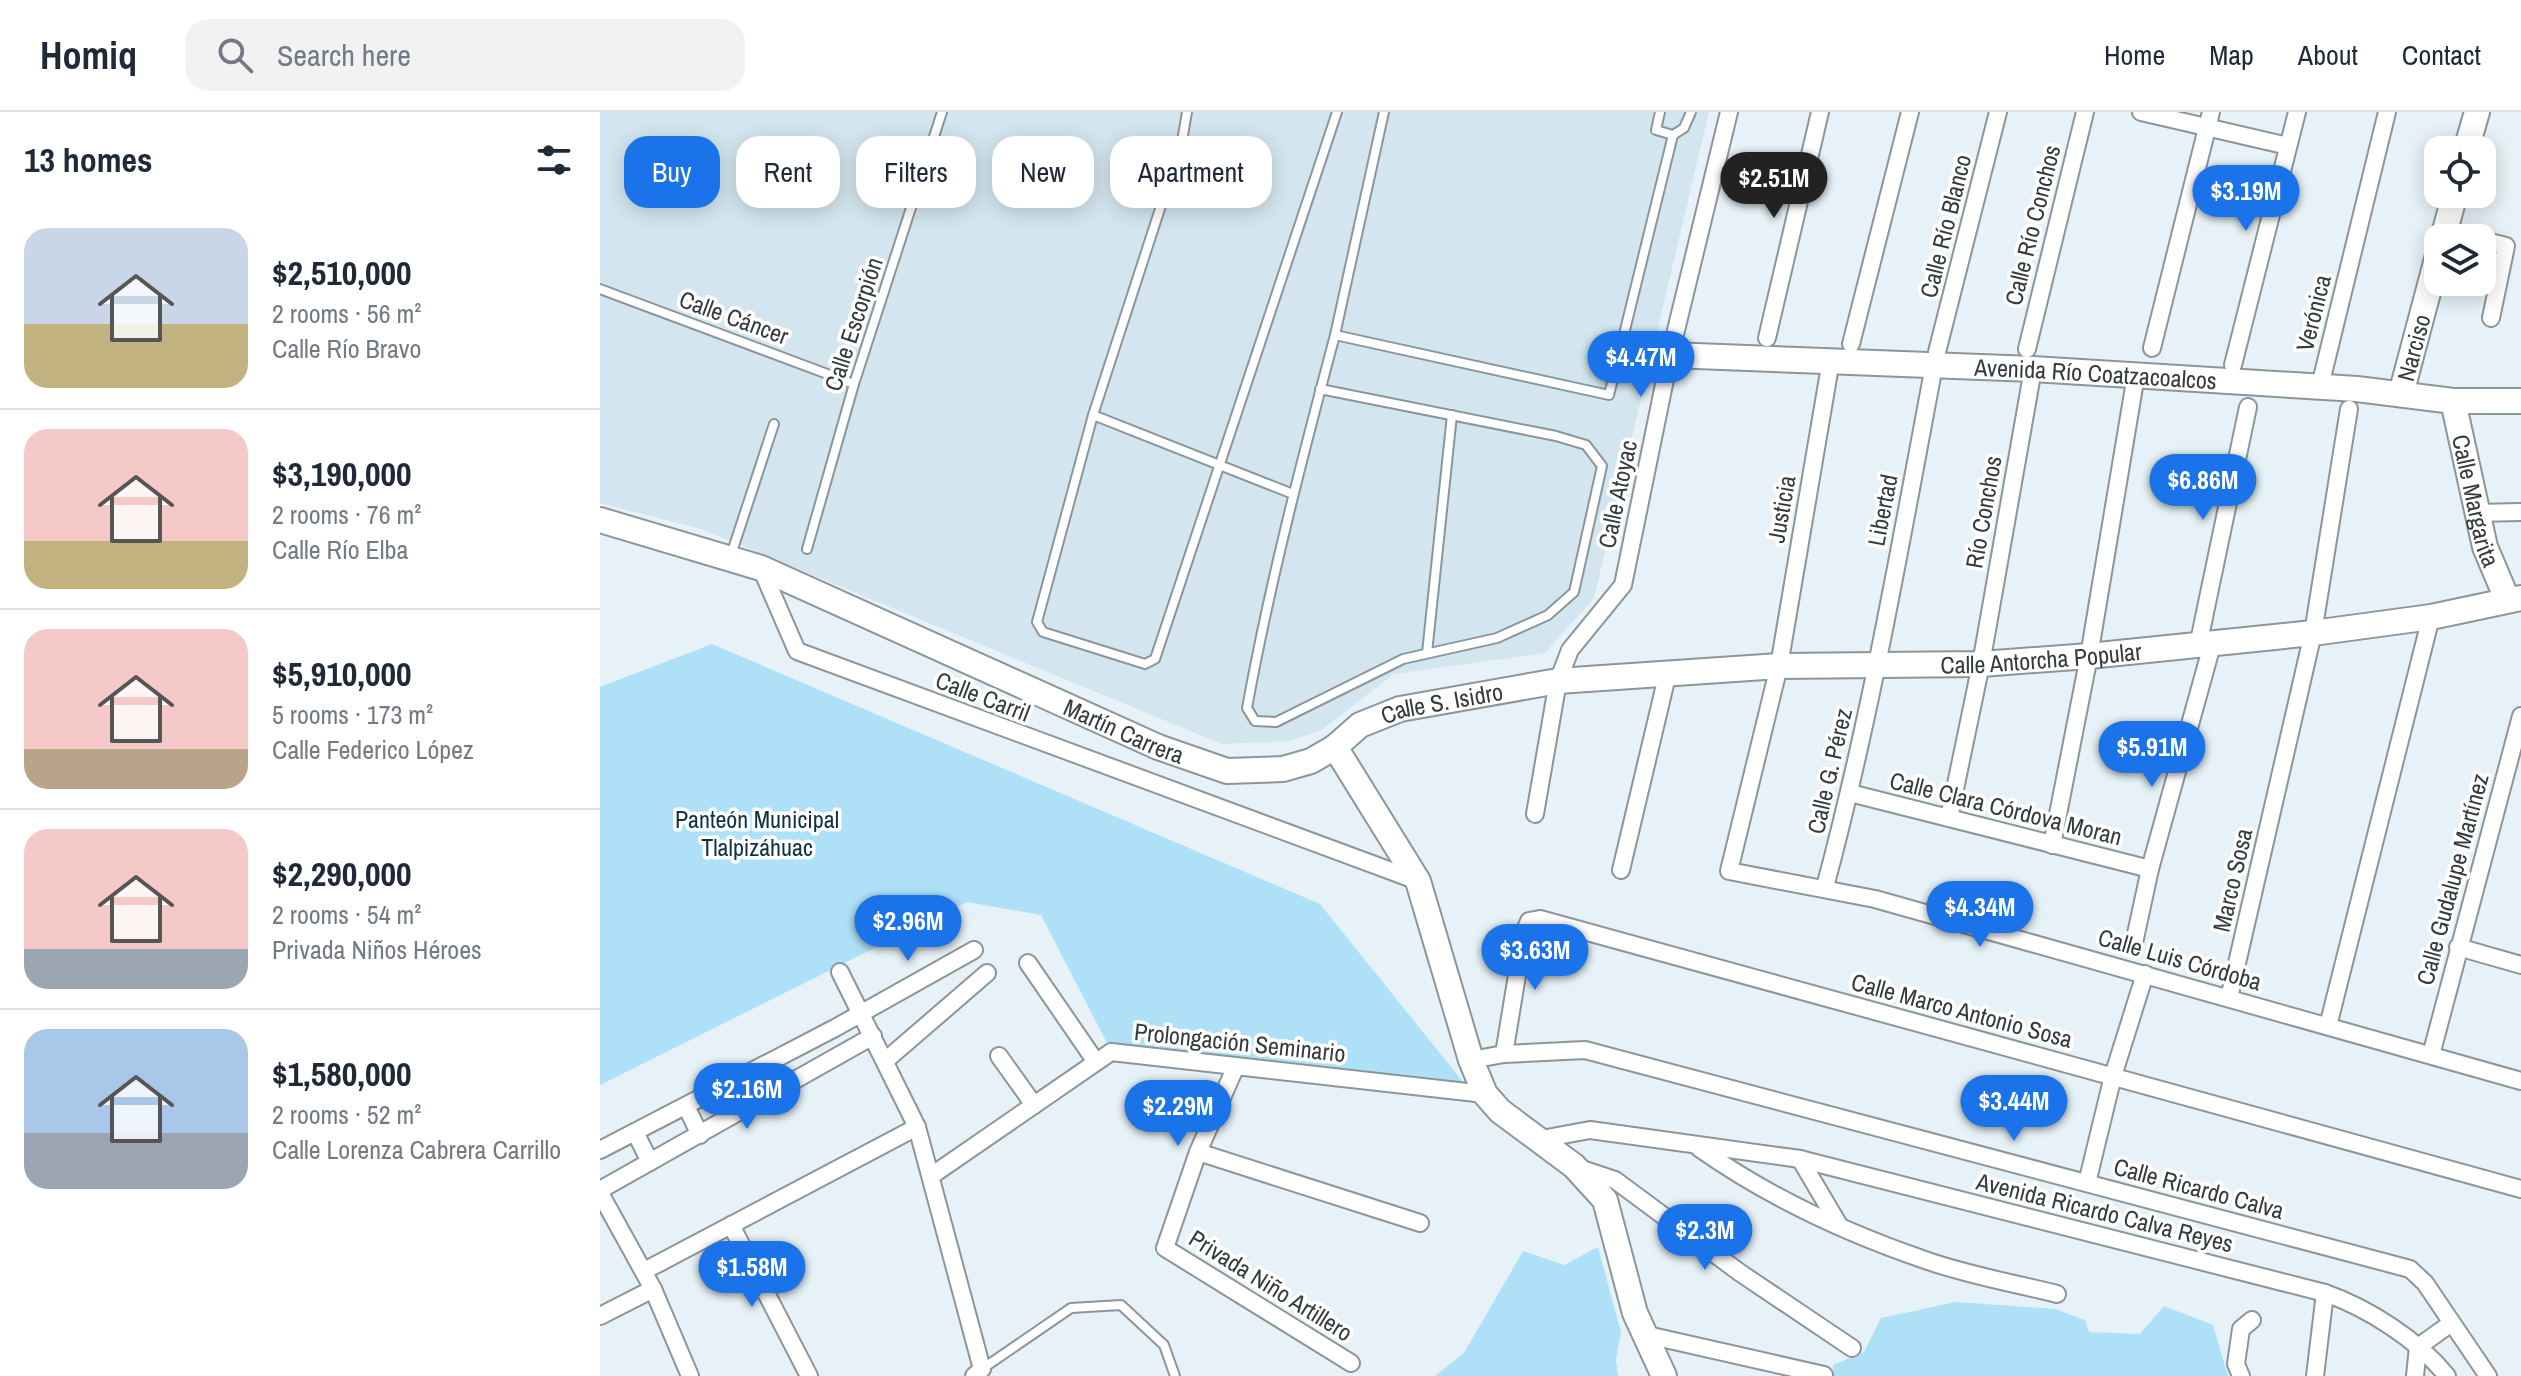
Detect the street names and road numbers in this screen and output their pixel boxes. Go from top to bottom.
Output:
street label: Calle Río Conchos [1997,142,2067,308]
street label: Calle Río Blanco [1912,151,1978,301]
street label: Calle Escorpión [816,253,890,395]
street label: Verónica [2288,271,2338,355]
street label: Calle Cáncer [675,283,793,352]
street label: Narciso [2389,311,2438,385]
street label: Avenida Río Coatzacoalcos [1973,351,2218,396]
street label: Calle Margarita [2445,431,2507,572]
street label: Calle Atoyac [1590,437,1644,551]
street label: Río Conchos [1957,453,2009,571]
street label: Libertad [1859,472,1905,548]
street label: Justicia [1759,473,1803,545]
street label: Calle Antorcha Popular [1940,635,2143,680]
street label: Calle Carril [931,663,1035,729]
street label: Calle S. Isidro [1376,675,1505,731]
street label: Martín Carrera [1059,691,1188,771]
street label: Calle G. Pérez [1799,705,1859,837]
street label: Calle Clara Córdova Moran [1886,764,2126,852]
street label: Calle Gudalupe Martínez [2408,770,2496,988]
street label: Marco Sosa [2205,825,2259,935]
street label: Calle Luis Córdoba [2095,920,2265,998]
street label: Calle Marco Antonio Sosa [1848,965,2076,1055]
street label: Prolongación Seminario [1133,1015,1347,1069]
street label: Calle Ricardo Calva [2110,1150,2288,1226]
street label: Avenida Ricardo Calva Reyes [1972,1164,2237,1259]
street label: Privada Niño Artillero [1183,1222,1359,1348]

